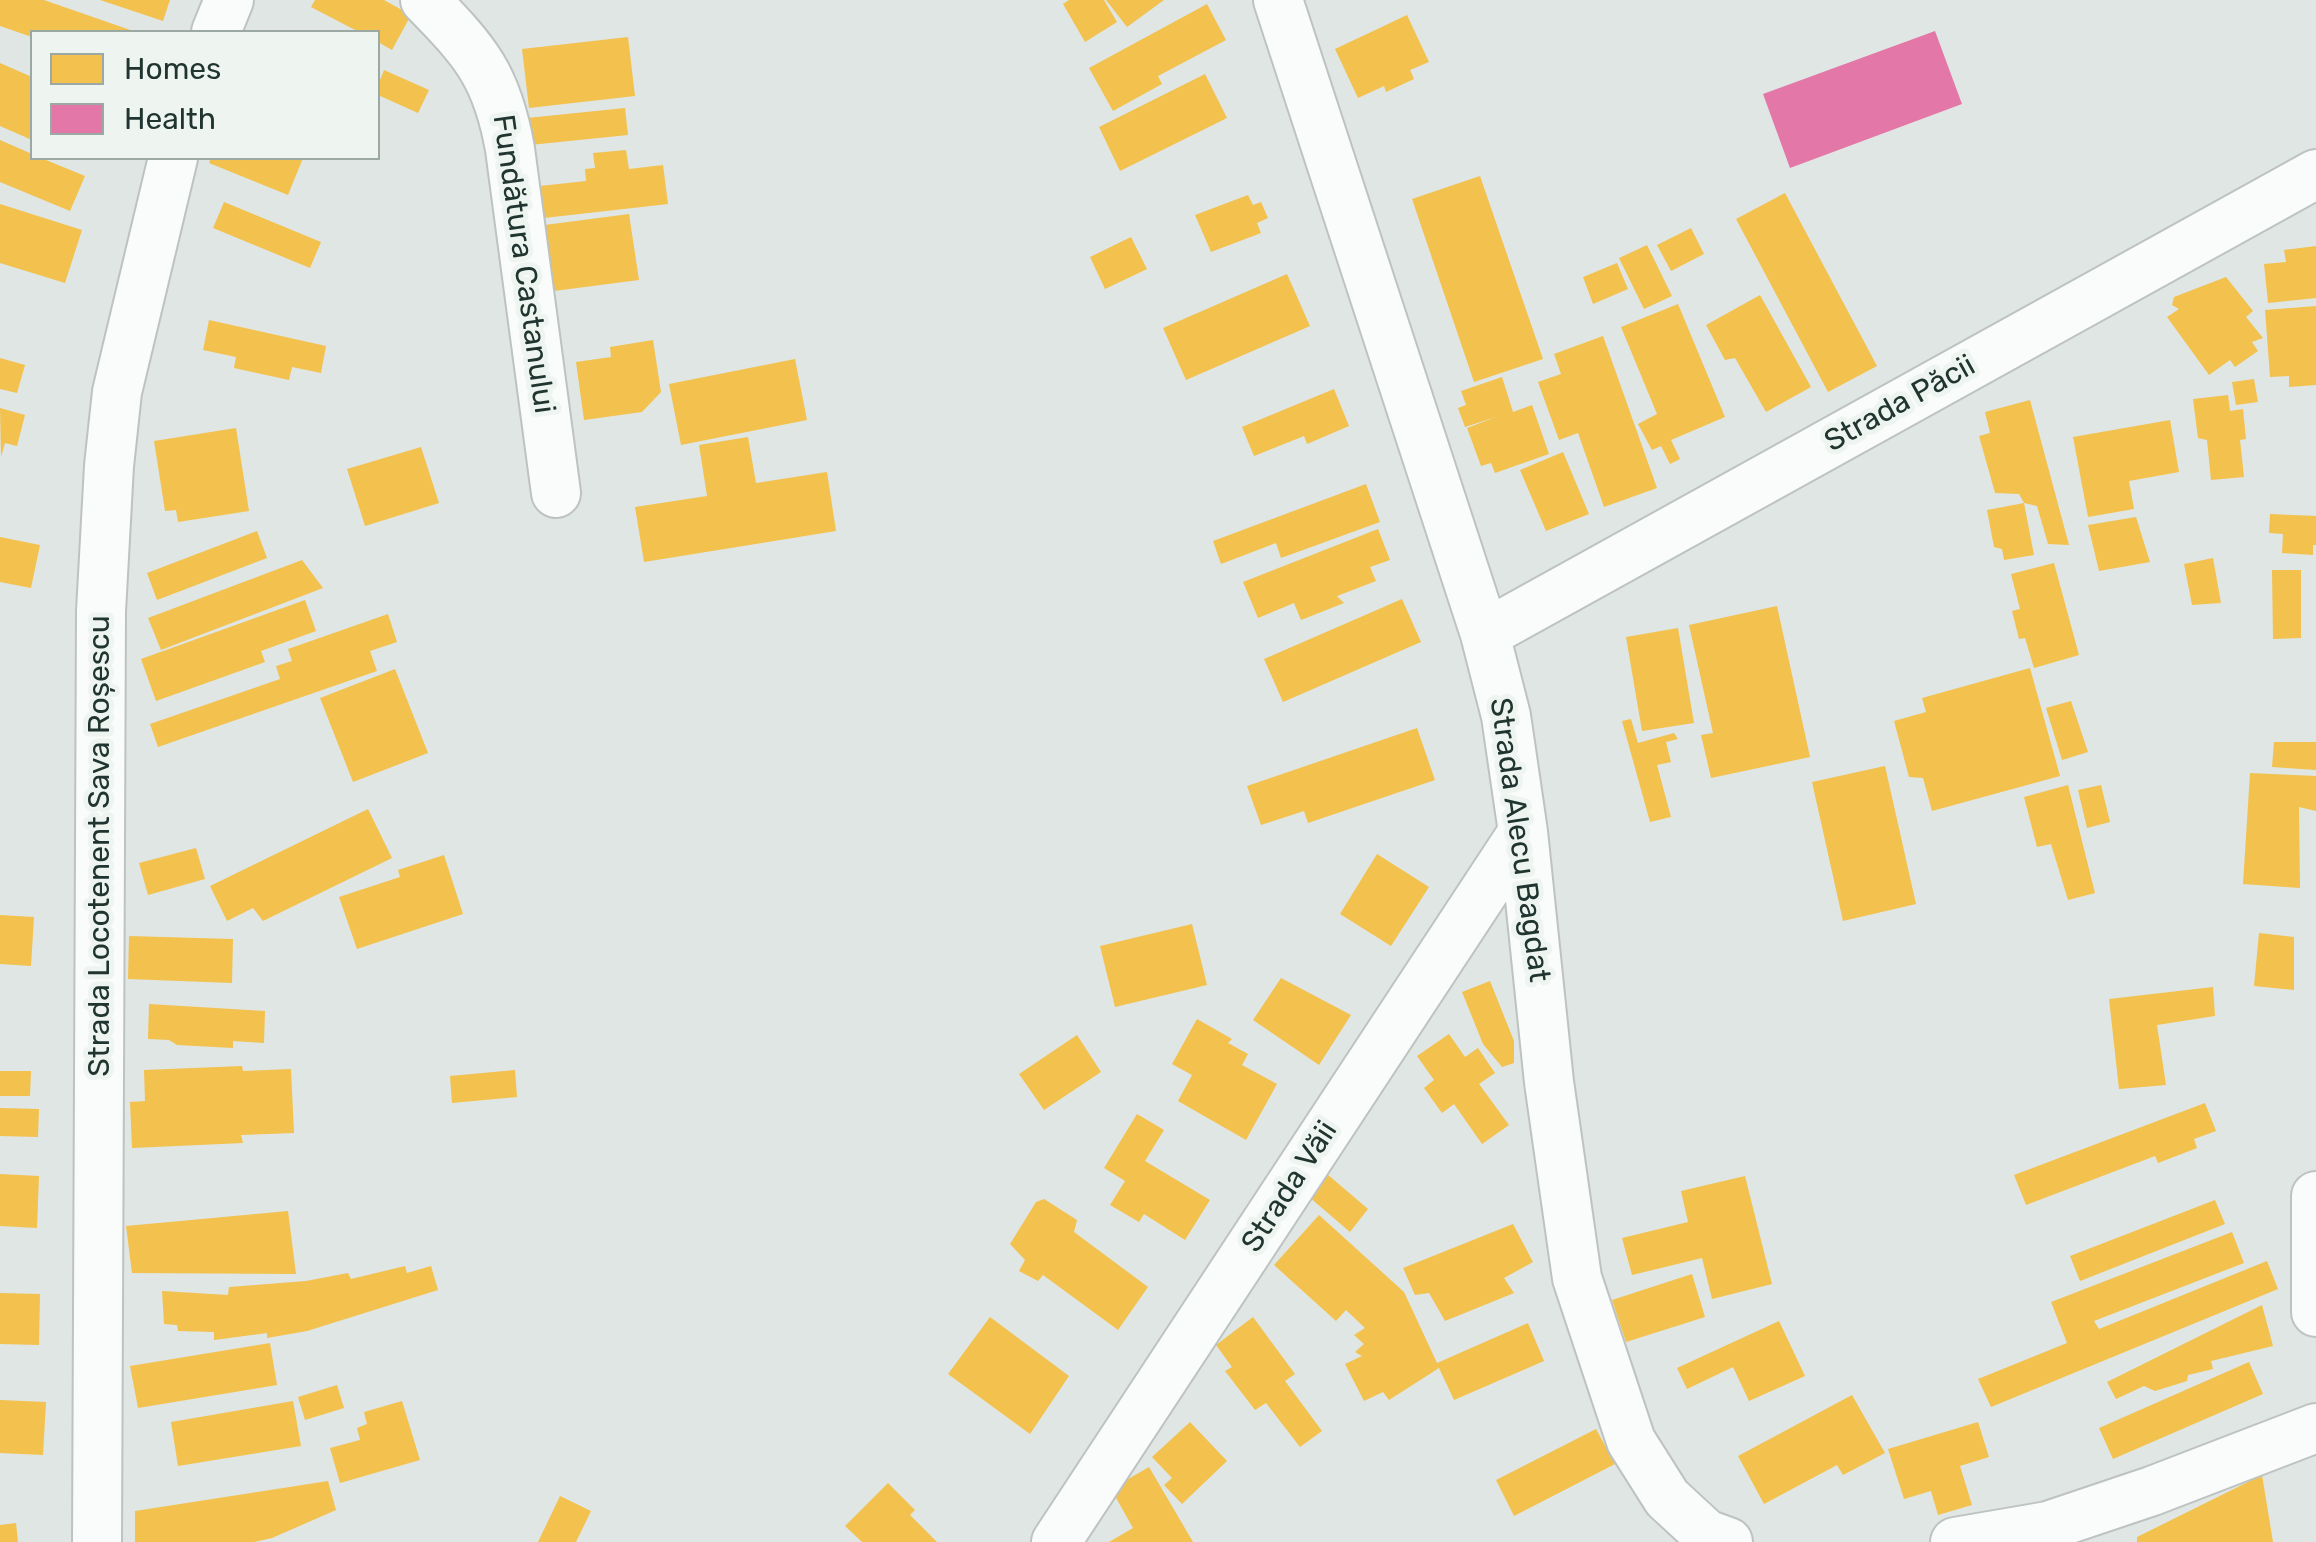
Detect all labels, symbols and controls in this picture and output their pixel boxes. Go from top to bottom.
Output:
legend [30,30,380,160]
text: Homes [124,51,221,87]
text: Health [124,101,216,137]
street label: Fundătura Castanului [484,112,562,416]
street label: Strada Păcii [1818,348,1982,460]
street label: Strada Locotenent Sava Roșescu [82,615,118,1077]
street label: Strada Alecu Bagdat [1481,696,1557,984]
street label: Strada Văii [1234,1115,1346,1259]

